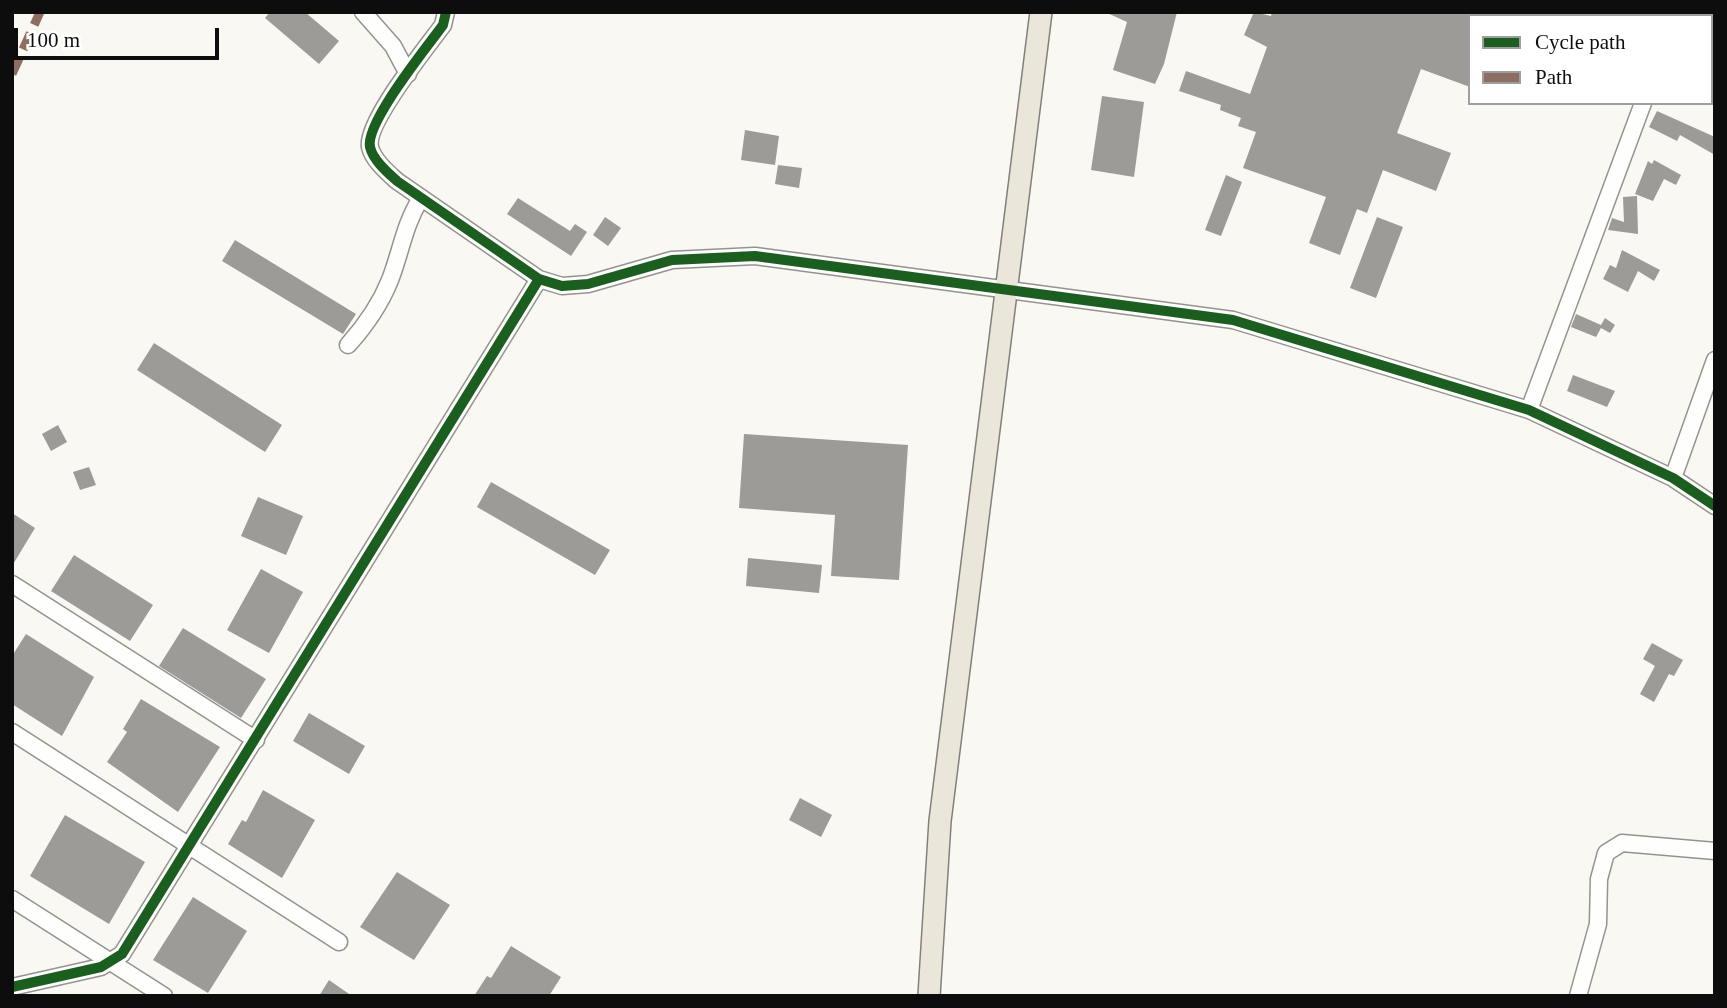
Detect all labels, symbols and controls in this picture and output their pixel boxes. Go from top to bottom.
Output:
scale bar [18,14,222,58]
legend [1468,14,1713,105]
text: 100 m [27,28,80,52]
text: Cycle path [1535,30,1625,54]
text: Path [1535,65,1572,89]

